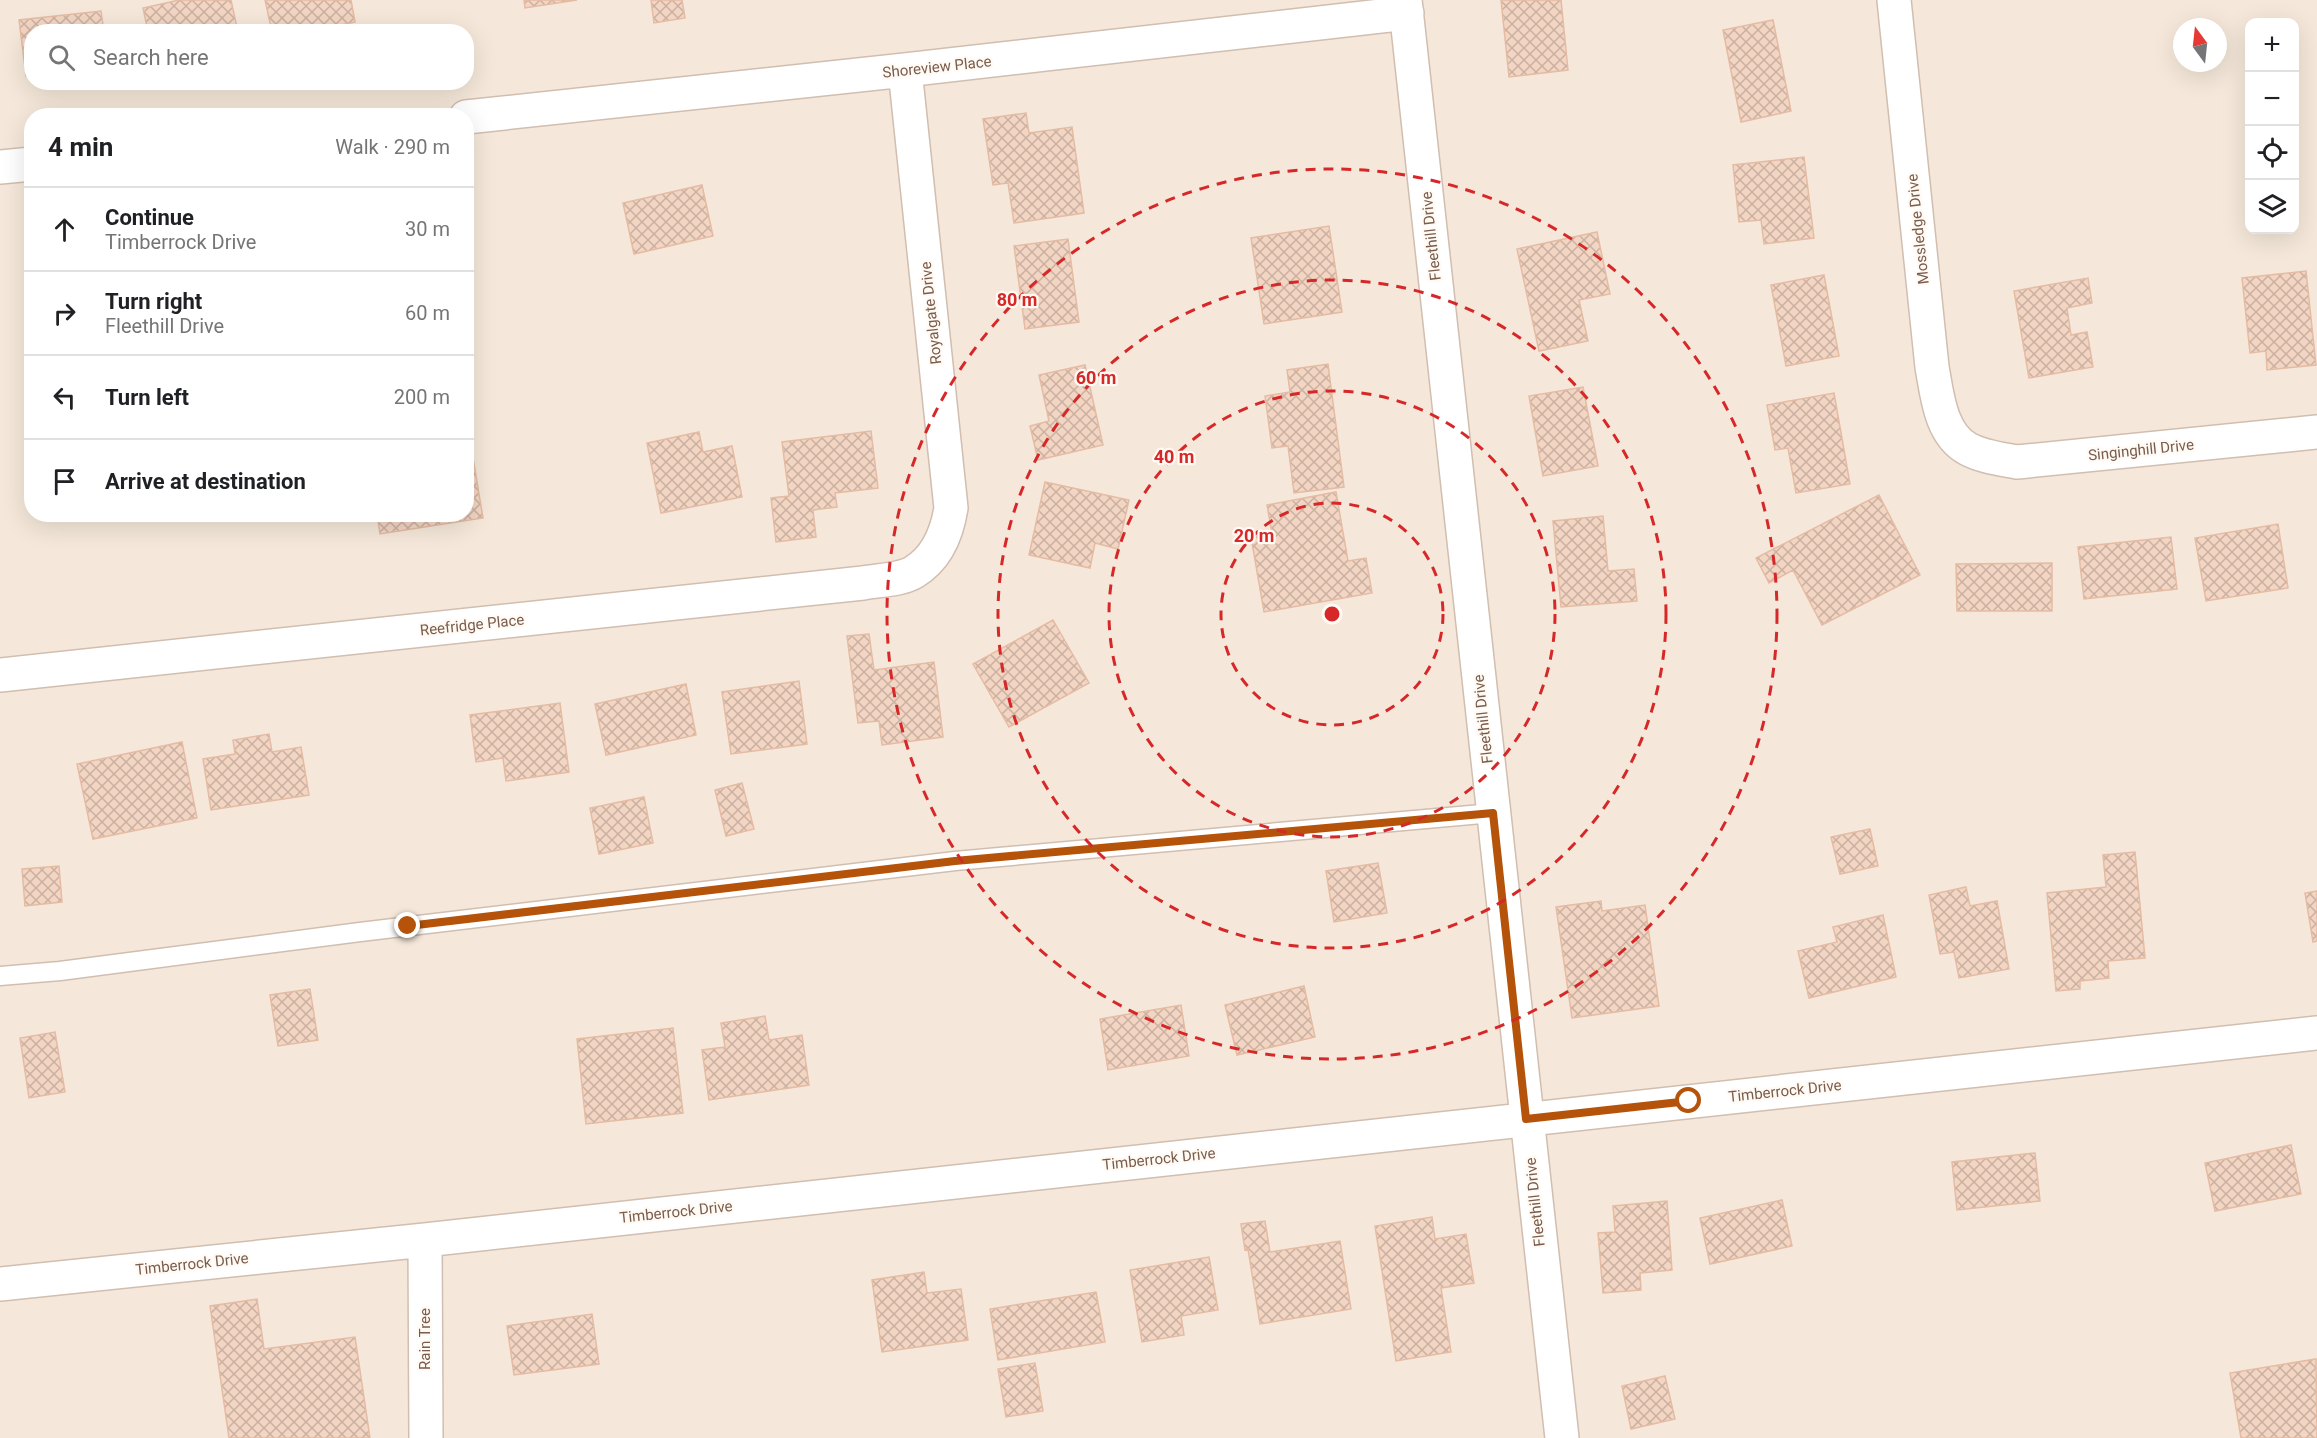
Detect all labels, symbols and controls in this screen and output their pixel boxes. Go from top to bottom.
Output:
north arrow [2173,18,2227,72]
map controls [2245,18,2299,234]
button: + [2245,18,2299,72]
search box [24,24,474,90]
icon: search [45,41,78,74]
text: Search here [93,45,209,70]
street label: Shoreview Place [882,52,992,82]
button: − [2245,72,2299,126]
button: locate [2245,126,2299,180]
text: 4 min [48,132,113,162]
text: Walk · 290 m [335,135,450,159]
street label: Mossledge Drive [1903,173,1933,285]
button: layers [2245,180,2299,234]
street label: Fleethill Drive [1417,191,1445,281]
text: Continue [105,205,194,230]
icon: ahead [48,213,81,246]
text: 30 m [405,217,450,241]
text: Timberrock Drive [105,230,256,254]
street label: Royalgate Drive [917,261,945,365]
text: Turn right [105,289,202,314]
text: 80 m [997,289,1037,310]
icon: right [48,297,81,330]
text: 60 m [405,301,450,325]
text: Fleethill Drive [105,314,224,338]
text: 60 m [1076,367,1116,388]
icon: left [48,381,81,414]
text: Turn left [105,385,189,410]
text: 200 m [394,385,450,409]
street label: Singinghill Drive [2087,435,2195,465]
text: 40 m [1154,446,1194,467]
icon: arrive [48,465,81,498]
text: Arrive at destination [105,469,306,494]
text: 20 m [1234,525,1274,546]
centre of rings [1322,604,1342,624]
street label: Reefridge Place [419,611,525,639]
street label: Fleethill Drive [1469,674,1497,764]
route end [394,912,420,938]
street label: Timberrock Drive [1728,1076,1842,1106]
route start [1675,1087,1701,1113]
street label: Timberrock Drive [1102,1144,1216,1174]
street label: Fleethill Drive [1521,1157,1549,1247]
street label: Timberrock Drive [619,1197,733,1227]
street label: Timberrock Drive [135,1249,249,1279]
street label: Rain Tree [416,1308,434,1370]

